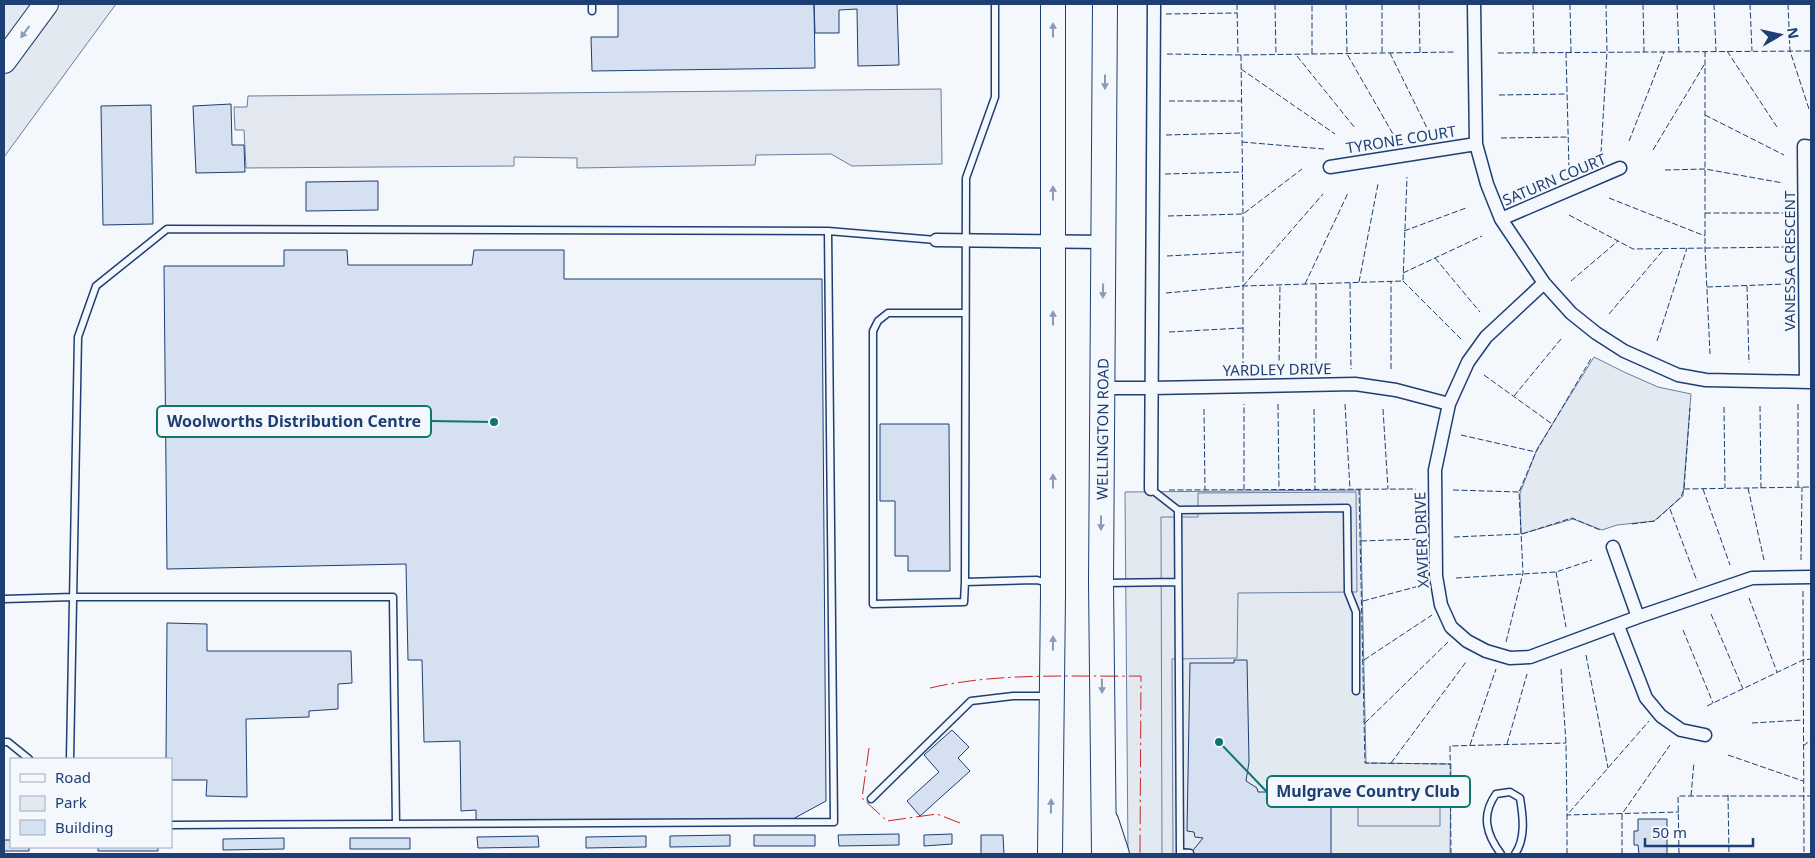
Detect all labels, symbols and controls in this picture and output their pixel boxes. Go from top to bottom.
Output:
north arrow [1755,10,1805,60]
one-way arrow [1049,22,1057,38]
one-way arrow [20,25,30,39]
text: N [1783,26,1804,40]
one-way arrow [1101,74,1109,90]
street label: TYRONE COURT [1345,120,1458,158]
street label: SATURN COURT [1499,148,1609,210]
one-way arrow [1049,184,1057,200]
street label: VANESSA CRESCENT [1779,190,1799,331]
one-way arrow [1099,283,1107,299]
one-way arrow [1049,310,1057,326]
street label: WELLINGTON ROAD [1092,358,1113,500]
street label: YARDLEY DRIVE [1222,358,1332,380]
callout: Woolworths Distribution Centre [157,406,431,437]
text: Woolworths Distribution Centre [167,410,421,432]
one-way arrow [1049,472,1057,488]
street label: XAVIER DRIVE [1409,492,1433,588]
one-way arrow [1097,515,1105,531]
one-way arrow [1049,635,1057,651]
one-way arrow [1098,678,1106,694]
legend [10,758,172,848]
text: Road [55,767,91,787]
callout: Mulgrave Country Club [1267,776,1470,807]
text: Mulgrave Country Club [1276,780,1460,802]
text: Park [55,792,87,812]
one-way arrow [1047,797,1055,813]
scale bar [1645,816,1752,848]
text: Building [55,817,113,837]
text: 50 m [1652,822,1687,842]

